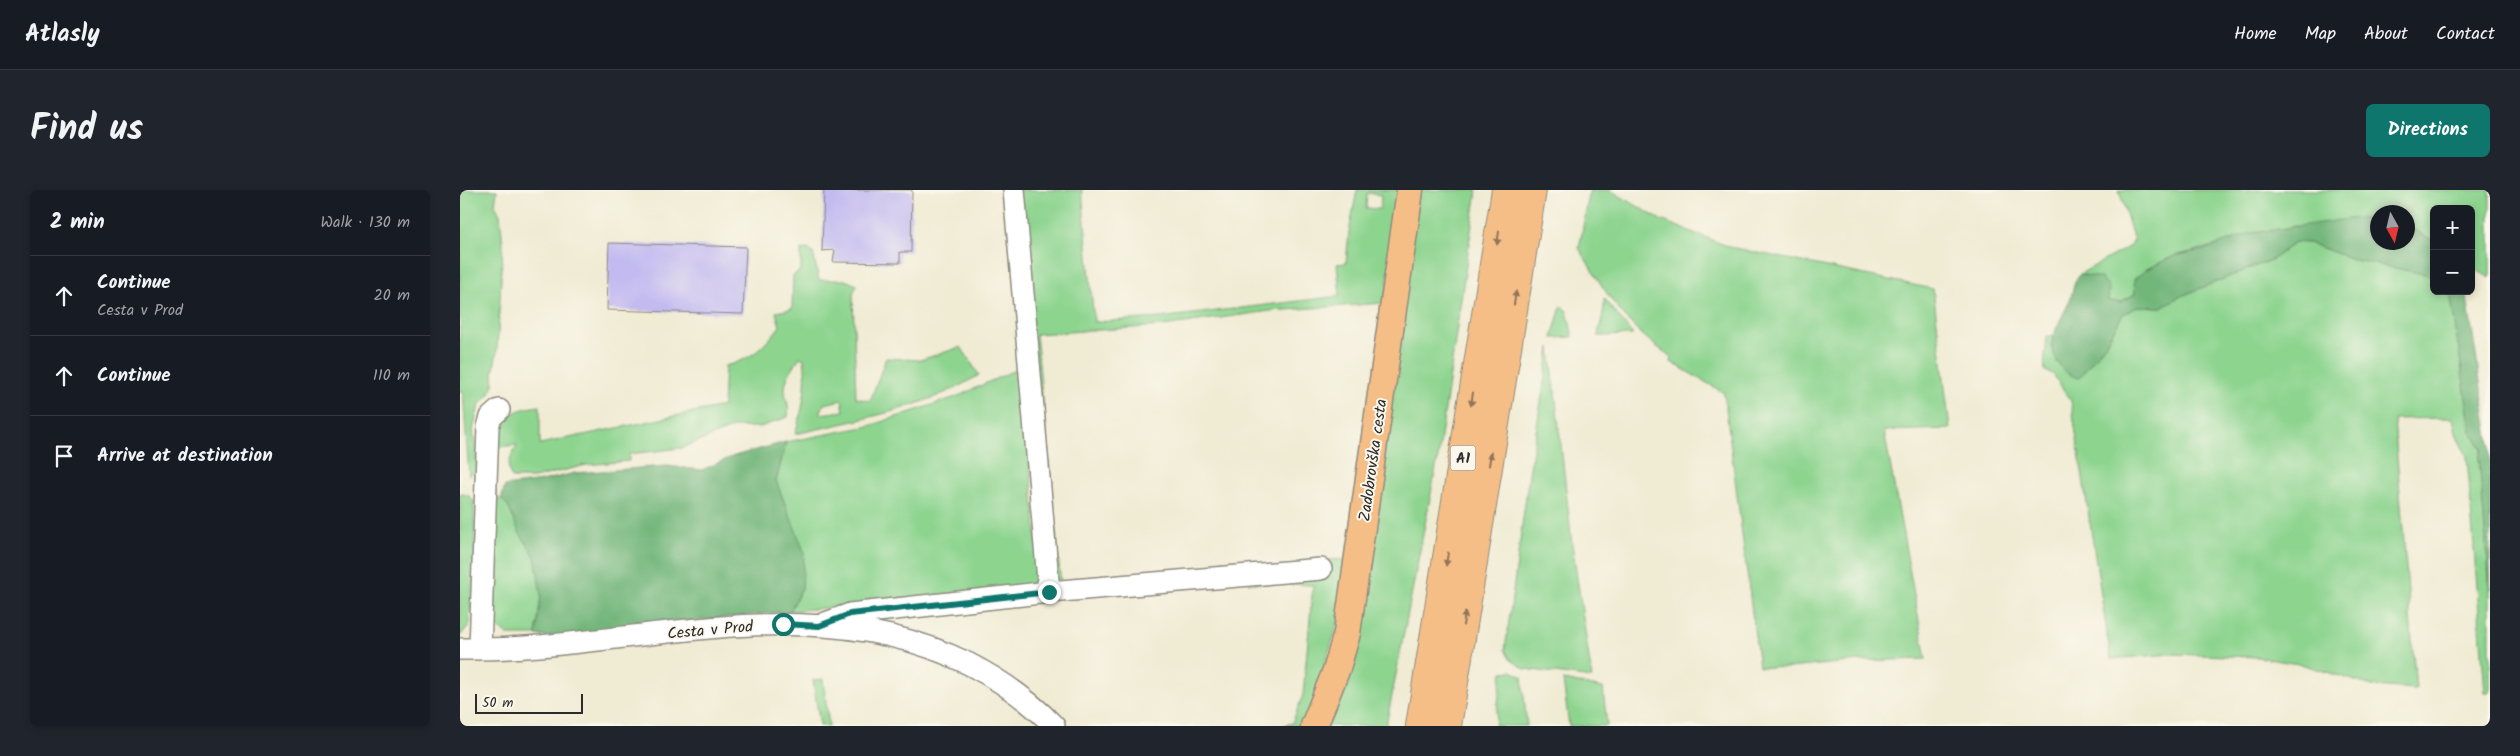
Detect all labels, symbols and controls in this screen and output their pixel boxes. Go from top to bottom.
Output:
text: Atlasly [25,15,100,54]
text: Home [2234,20,2277,49]
text: Map [2305,20,2336,49]
text: About [2364,20,2408,49]
text: Contact [2436,20,2495,49]
text: Find us [30,102,143,158]
button: Directions [2366,104,2490,157]
north arrow [2370,205,2415,250]
map controls [2430,205,2475,295]
button: + [2430,205,2475,250]
text: 2 min [50,206,105,239]
text: Walk · 130 m [321,210,410,235]
one-way arrow [1494,230,1502,246]
button: − [2430,250,2475,295]
text: Continue [97,268,170,298]
icon: ahead [50,282,78,310]
text: 20 m [374,283,410,308]
one-way arrow [1512,290,1520,306]
text: Cesta v Prod [97,298,183,323]
text: Continue [97,361,170,391]
icon: ahead [50,362,78,390]
text: 110 m [373,363,410,388]
one-way arrow [1468,391,1476,407]
street label: Zadobrovška cesta [1353,397,1394,523]
text: Arrive at destination [97,441,273,471]
icon: arrive [50,442,78,470]
road number: A1 [1450,446,1476,470]
one-way arrow [1486,450,1494,466]
one-way arrow [1442,551,1450,567]
route end [1038,581,1061,604]
one-way arrow [1461,611,1469,627]
route start [772,613,795,636]
street label: Cesta v Prod [666,614,755,647]
scale bar [475,691,582,714]
text: 50 m [482,692,513,714]

